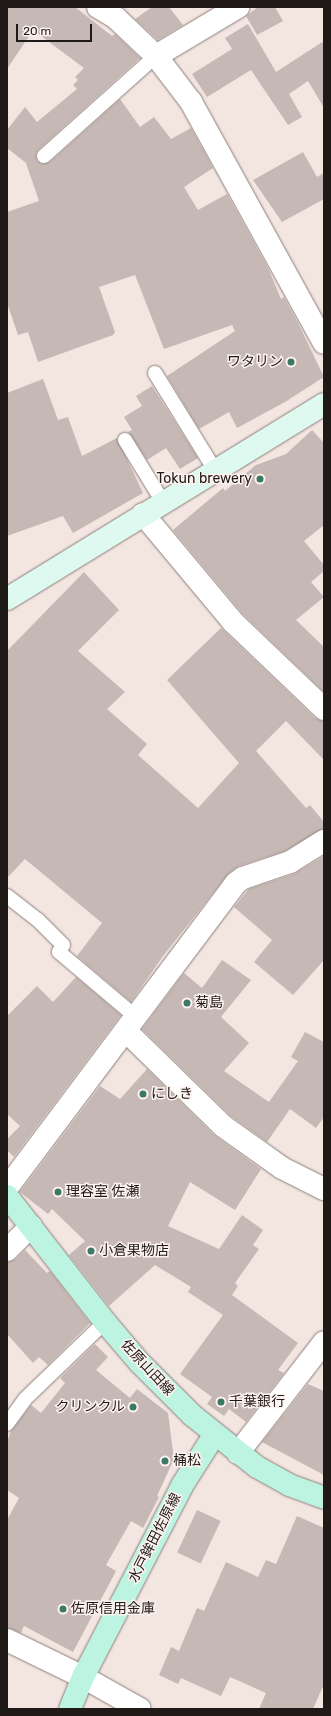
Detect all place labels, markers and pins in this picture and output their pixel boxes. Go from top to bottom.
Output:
place label: ワタリン [227,354,283,370]
marker: ワタリン [286,357,296,367]
place label: Tokun brewery [157,471,252,487]
marker: Tokun brewery [255,474,265,484]
place label: 菊島 [195,995,223,1011]
marker: 菊島 [182,998,192,1008]
place label: にしき [151,1086,193,1102]
marker: にしき [138,1089,148,1099]
place label: 理容室 佐瀬 [66,1184,139,1200]
marker: 理容室 佐瀬 [53,1187,63,1197]
place label: 小倉果物店 [99,1243,169,1259]
marker: 小倉果物店 [86,1246,96,1256]
place label: 千葉銀行 [229,1394,285,1410]
marker: 千葉銀行 [216,1397,226,1407]
place label: クリンクル [55,1399,125,1415]
marker: クリンクル [128,1402,138,1412]
place label: 桶松 [173,1453,201,1469]
marker: 桶松 [160,1456,170,1466]
place label: 佐原信用金庫 [71,1601,155,1617]
marker: 佐原信用金庫 [58,1604,68,1614]

